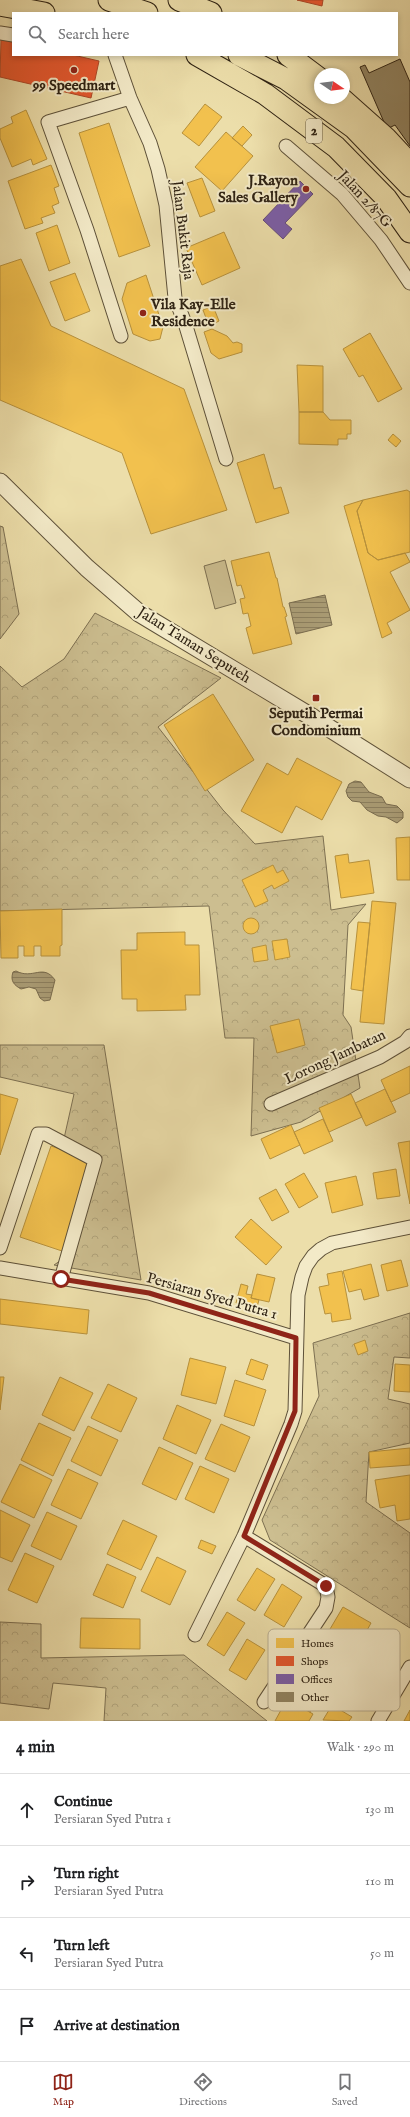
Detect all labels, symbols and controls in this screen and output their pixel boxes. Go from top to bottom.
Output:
search box [12,12,398,56]
icon: search [26,23,48,45]
text: Search here [58,25,129,44]
marker: 99 Speedmart [69,65,79,75]
north arrow [314,68,350,104]
place label: 99 Speedmart [32,76,116,95]
road number: 2 [306,119,322,143]
street label: Jalan 2/87G [332,165,396,232]
place label: J.Rayon Sales Gallery [218,171,299,207]
street label: Jalan Bukit Raja [167,177,199,281]
marker: J.Rayon Sales Gallery [301,184,311,194]
place label: Vila Kay-Elle Residence [150,295,236,331]
marker: Vila Kay-Elle Residence [138,308,148,318]
street label: Jalan Taman Seputeh [132,601,254,688]
marker: Seputih Permai Condominium [311,693,321,703]
place label: Seputih Permai Condominium [269,704,363,740]
street label: Lorong Jambatan [281,1025,389,1089]
street label: Persiaran Syed Putra 1 [144,1268,280,1324]
route start [52,1270,70,1288]
route end [317,1577,335,1595]
legend [268,1629,400,1711]
text: Homes [301,1637,334,1651]
text: Shops [301,1655,328,1669]
text: Offices [301,1673,332,1687]
text: Other [301,1691,329,1705]
text: 4 min [16,1737,55,1758]
text: Walk · 290 m [327,1739,394,1756]
text: Continue [54,1792,112,1811]
icon: ahead [16,1799,38,1821]
text: 130 m [365,1801,394,1818]
text: Persiaran Syed Putra 1 [54,1811,171,1828]
text: Turn right [54,1864,119,1883]
icon: right [16,1871,38,1893]
text: 110 m [365,1873,394,1890]
text: Persiaran Syed Putra [54,1883,164,1900]
text: Turn left [54,1936,110,1955]
icon: left [16,1943,38,1965]
text: 50 m [370,1945,394,1962]
text: Persiaran Syed Putra [54,1955,164,1972]
icon: arrive [16,2015,38,2037]
text: Arrive at destination [54,2016,180,2035]
tab: Map [52,2071,74,2109]
tab: Directions [179,2071,227,2109]
tab: Saved [332,2071,358,2109]

